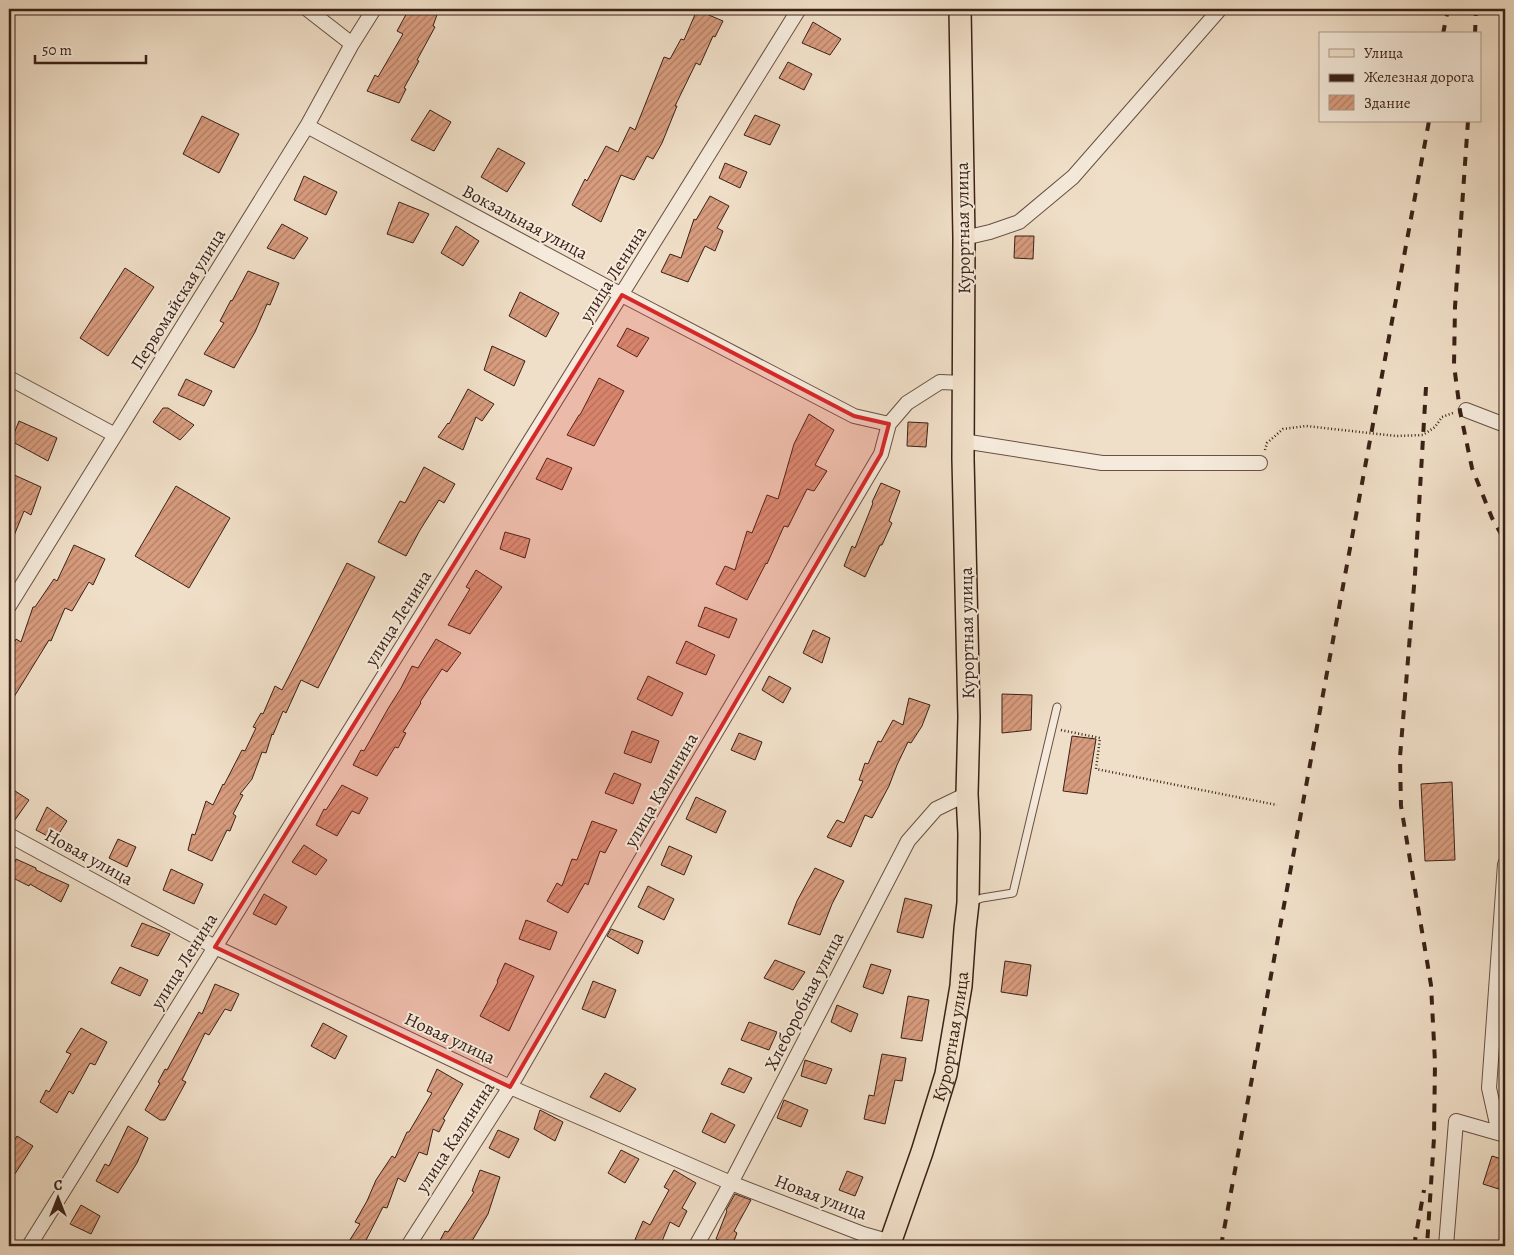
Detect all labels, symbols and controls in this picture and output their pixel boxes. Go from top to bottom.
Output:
scale bar [35,32,146,64]
legend [1319,32,1482,122]
text: 50 m [42,40,72,60]
text: Улица [1364,43,1403,63]
text: Железная дорога [1364,67,1474,87]
text: Здание [1364,93,1411,113]
street label: Курортная улица [950,161,976,294]
street label: Вокзальная улица [458,179,593,266]
street label: улица Ленина [573,221,652,327]
street label: Первомайская улица [125,223,231,374]
street label: улица Ленина [358,565,437,671]
street label: Курортная улица [954,566,980,699]
street label: улица Калинина [618,728,704,852]
street label: Новая улица [41,823,138,891]
street label: улица Ленина [144,908,223,1014]
street label: Хлеборобная улица [759,927,850,1074]
street label: Курортная улица [926,970,974,1105]
street label: Новая улица [401,1007,500,1070]
street label: улица Калинина [409,1076,500,1198]
street label: Новая улица [771,1168,871,1226]
north arrow [32,1172,82,1222]
text: С [54,1176,63,1195]

